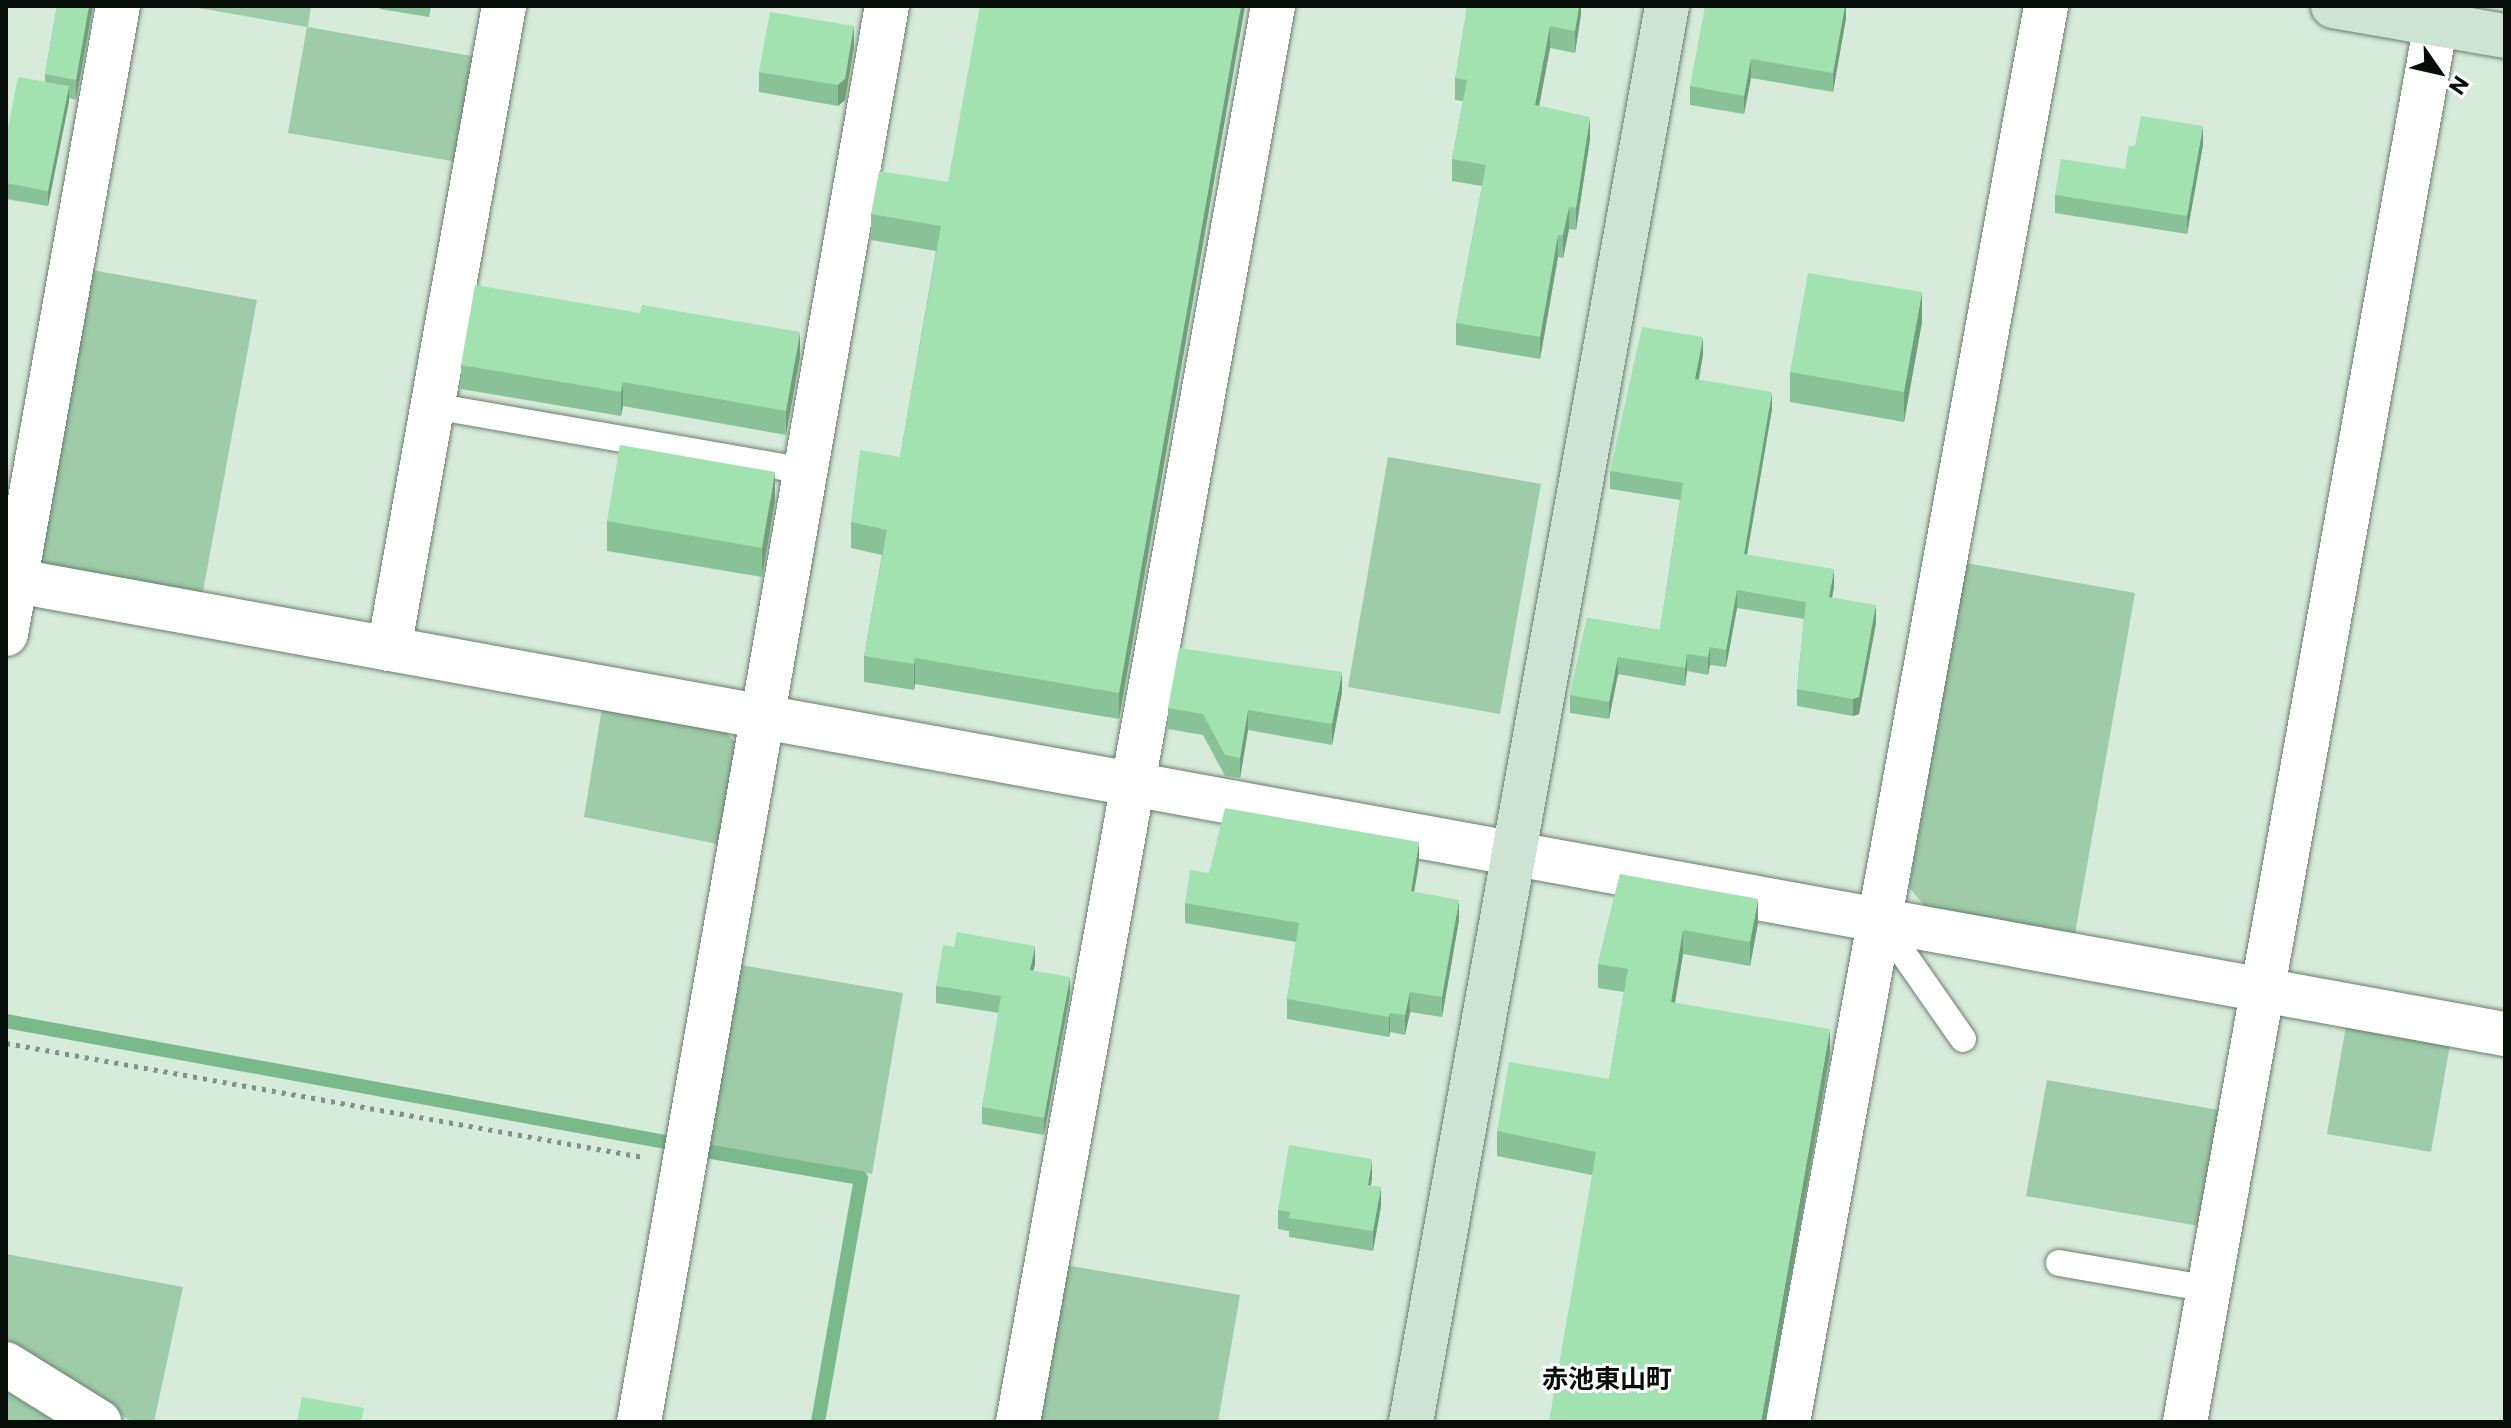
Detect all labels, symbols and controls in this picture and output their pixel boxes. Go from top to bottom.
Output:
north arrow [2399,32,2479,112]
text: N [2444,71,2475,100]
district label: 赤池東山町 [1542,1362,1672,1394]

